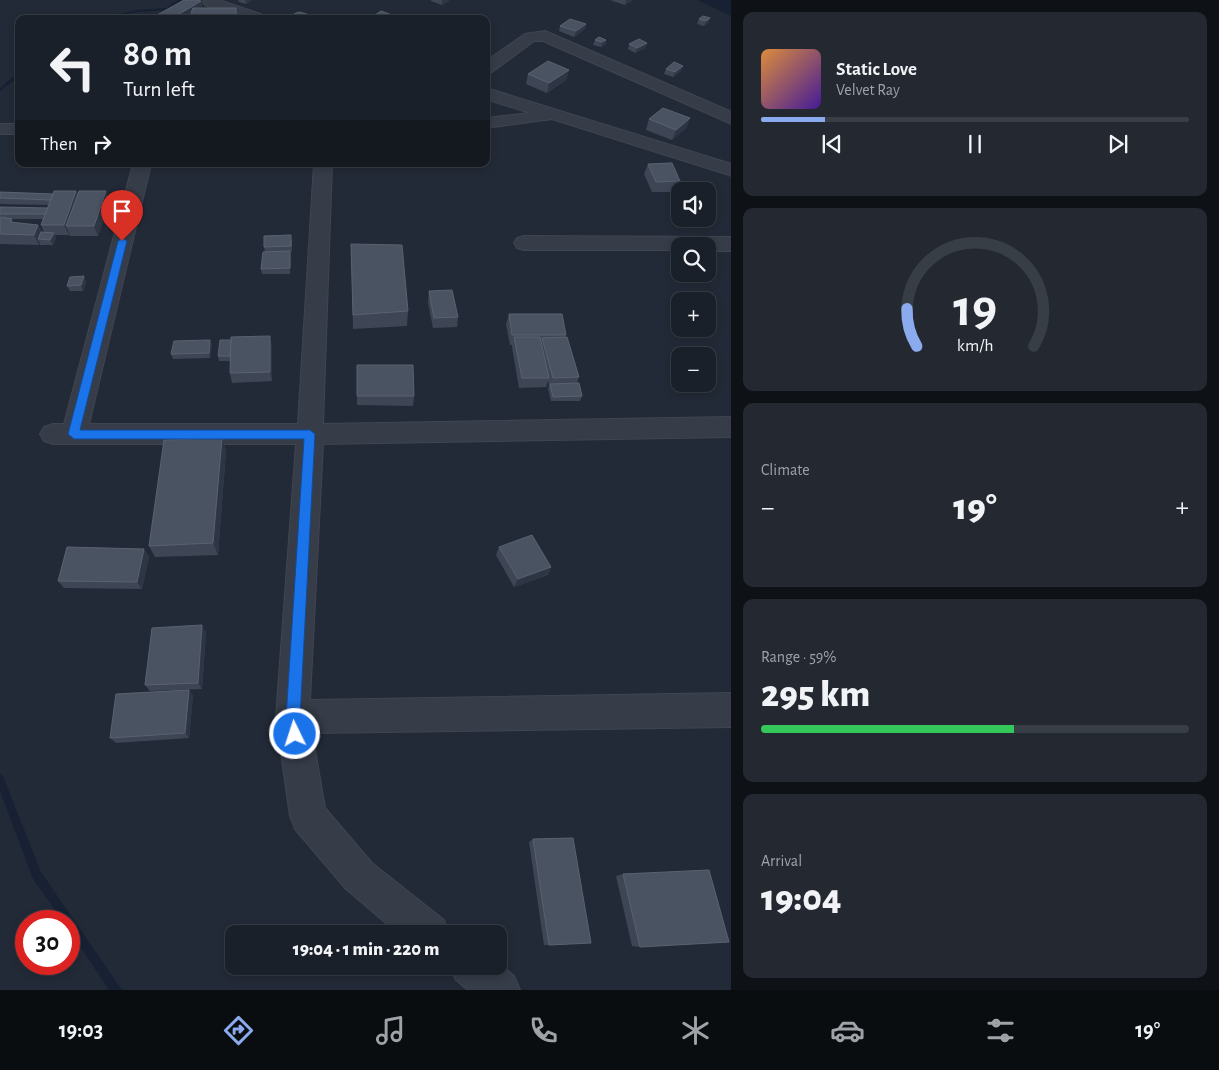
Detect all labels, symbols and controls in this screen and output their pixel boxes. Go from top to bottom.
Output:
icon: left [40,35,105,100]
text: 80 m [123,37,192,72]
text: Static Love [836,60,917,79]
text: Turn left [123,78,195,100]
text: Velvet Ray [836,82,900,98]
icon: right [88,130,116,158]
icon: previous [818,130,846,158]
icon: pause [961,130,989,158]
icon: next [1104,130,1132,158]
text: Then [40,135,78,154]
map controls [671,182,716,392]
button: sound [671,182,716,227]
pin [101,190,143,241]
icon: arrive [108,197,136,225]
button: search [671,237,716,282]
text: 19 [953,283,997,335]
button: + [671,292,716,337]
text: km/h [957,337,993,355]
button: − [671,347,716,392]
text: Climate [761,462,810,478]
text: 19° [953,489,997,527]
text: − [761,494,774,522]
text: + [1176,494,1189,522]
text: Range · 59% [761,649,837,665]
text: 295 km [761,676,870,714]
position arrow [268,707,320,759]
text: Arrival [761,853,802,869]
text: 19:04 [761,880,841,918]
speed limit sign: 30 [15,910,80,975]
text: 19:04 · 1 min · 220 m [293,940,439,959]
icon: directions [221,1013,256,1048]
icon: music [373,1013,408,1048]
icon: phone [526,1013,561,1048]
icon: climate [678,1013,713,1048]
icon: car [830,1013,865,1048]
icon: filters [983,1013,1018,1048]
text: 19:03 [59,1019,103,1041]
text: 19° [1135,1019,1160,1041]

